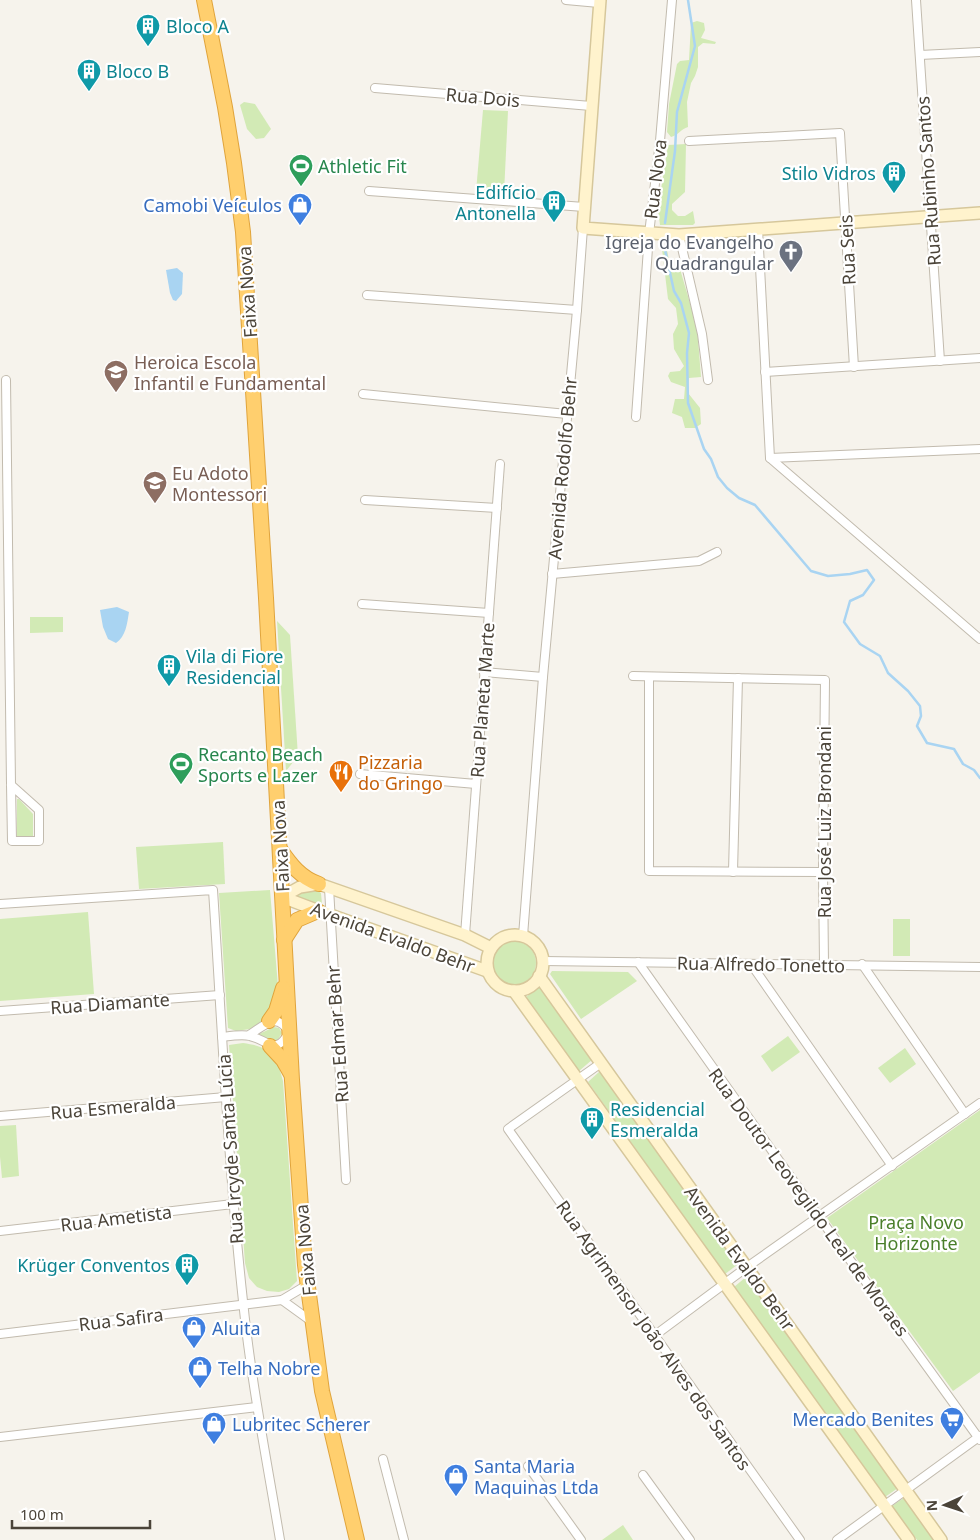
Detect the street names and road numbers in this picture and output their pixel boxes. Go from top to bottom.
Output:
street label: Rua Dois [445,82,521,112]
street label: Rua Rubinho Santos [910,95,946,267]
street label: Rua Nova [638,138,672,220]
street label: Rua Seis [833,214,861,286]
street label: Faixa Nova [232,245,262,339]
street label: Avenida Rodolfo Behr [542,375,582,560]
street label: Rua Planeta Marte [465,621,499,779]
street label: Rua José Luiz Brondani [812,726,836,918]
street label: Faixa Nova [266,800,294,892]
street label: Avenida Evaldo Behr [307,896,479,978]
street label: Rua Alfredo Tonetto [677,951,845,977]
street label: Rua Edmar Behr [320,964,354,1103]
street label: Rua Diamante [49,987,171,1019]
street label: Rua Ircyde Santa Lúcia [211,1053,249,1245]
street label: Rua Doutor Leovegildo Leal de Moraes [703,1063,915,1341]
street label: Rua Esmeralda [49,1090,177,1124]
street label: Avenida Evaldo Behr [679,1181,801,1336]
street label: Rua Agrimensor João Alves dos Santos [551,1195,757,1475]
street label: Rua Ametista [59,1199,173,1237]
street label: Faixa Nova [289,1203,321,1297]
street label: Rua Safira [77,1302,165,1336]

